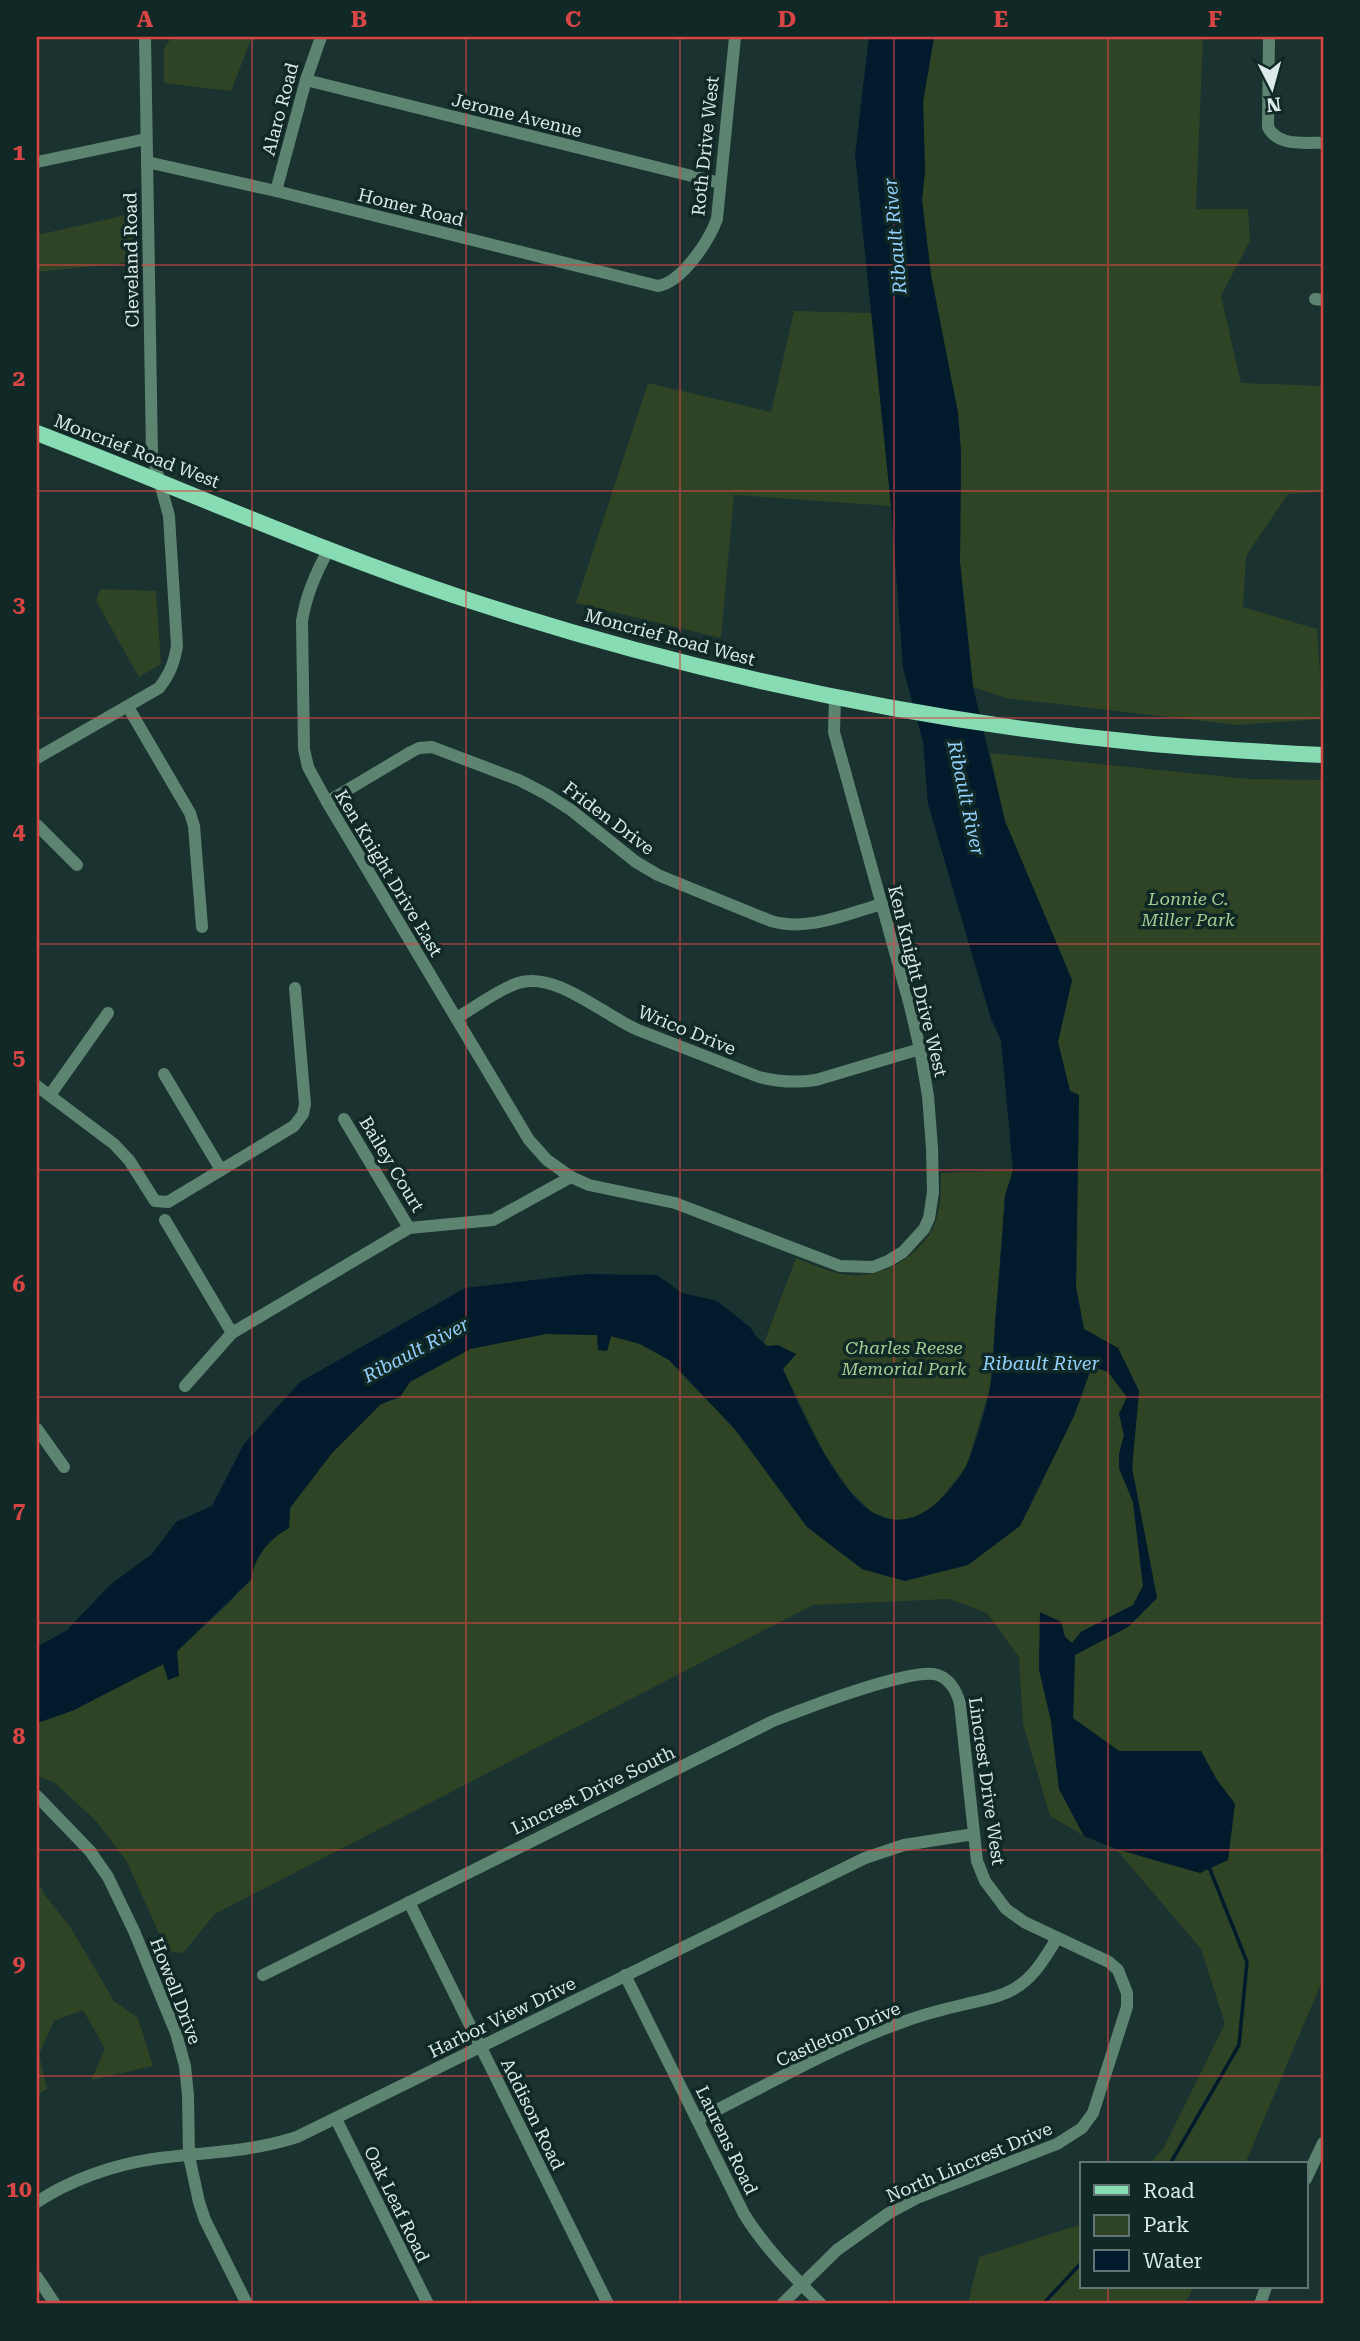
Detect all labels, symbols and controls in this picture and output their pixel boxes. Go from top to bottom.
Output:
text: A [137,6,154,33]
text: B [351,6,367,33]
text: C [565,6,581,33]
text: D [778,6,796,33]
text: E [994,6,1008,33]
text: F [1208,6,1222,33]
north arrow [1238,52,1308,122]
street label: Alaro Road [258,60,303,158]
street label: Roth Drive West [687,75,723,217]
street label: Jerome Avenue [450,89,584,141]
text: N [1265,92,1282,117]
text: 1 [13,139,26,166]
water label: Ribault River [878,177,912,296]
street label: Homer Road [356,184,467,230]
street label: Cleveland Road [119,192,143,328]
text: 2 [13,365,25,392]
street label: Moncrief Road West [51,410,223,492]
text: 3 [13,591,26,618]
street label: Moncrief Road West [582,604,758,670]
water label: Ribault River [942,738,989,858]
street label: Friden Drive [559,777,659,859]
street label: Ken Knight Drive East [331,786,447,960]
text: 4 [13,818,26,845]
street label: Ken Knight Drive West [884,883,952,1079]
park label: Lonnie C. Miller Park [1140,888,1235,930]
street label: Wrico Drive [635,1001,739,1059]
text: 5 [13,1044,26,1071]
street label: Bailey Court [355,1112,429,1216]
text: 6 [13,1271,26,1298]
water label: Ribault River [358,1312,473,1388]
park label: Charles Reese Memorial Park [840,1337,967,1379]
water label: Ribault River [982,1352,1099,1375]
text: 7 [13,1497,26,1524]
street label: Lincrest Drive West [965,1696,1009,1867]
text: 8 [13,1723,26,1750]
street label: Lincrest Drive South [508,1741,678,1839]
street label: Howell Drive [146,1935,206,2047]
text: 9 [13,1950,26,1977]
street label: Harbor View Drive [425,1972,579,2062]
street label: Castleton Drive [772,1997,904,2071]
street label: Addison Road [497,2055,569,2174]
street label: Laurens Road [692,2082,763,2198]
street label: North Lincrest Drive [883,2117,1055,2207]
street label: Oak Leaf Road [360,2143,434,2266]
legend [1080,2162,1308,2288]
text: 10 [6,2176,32,2203]
text: Road [1143,2179,1195,2203]
text: Park [1143,2213,1189,2237]
text: Water [1143,2249,1203,2273]

